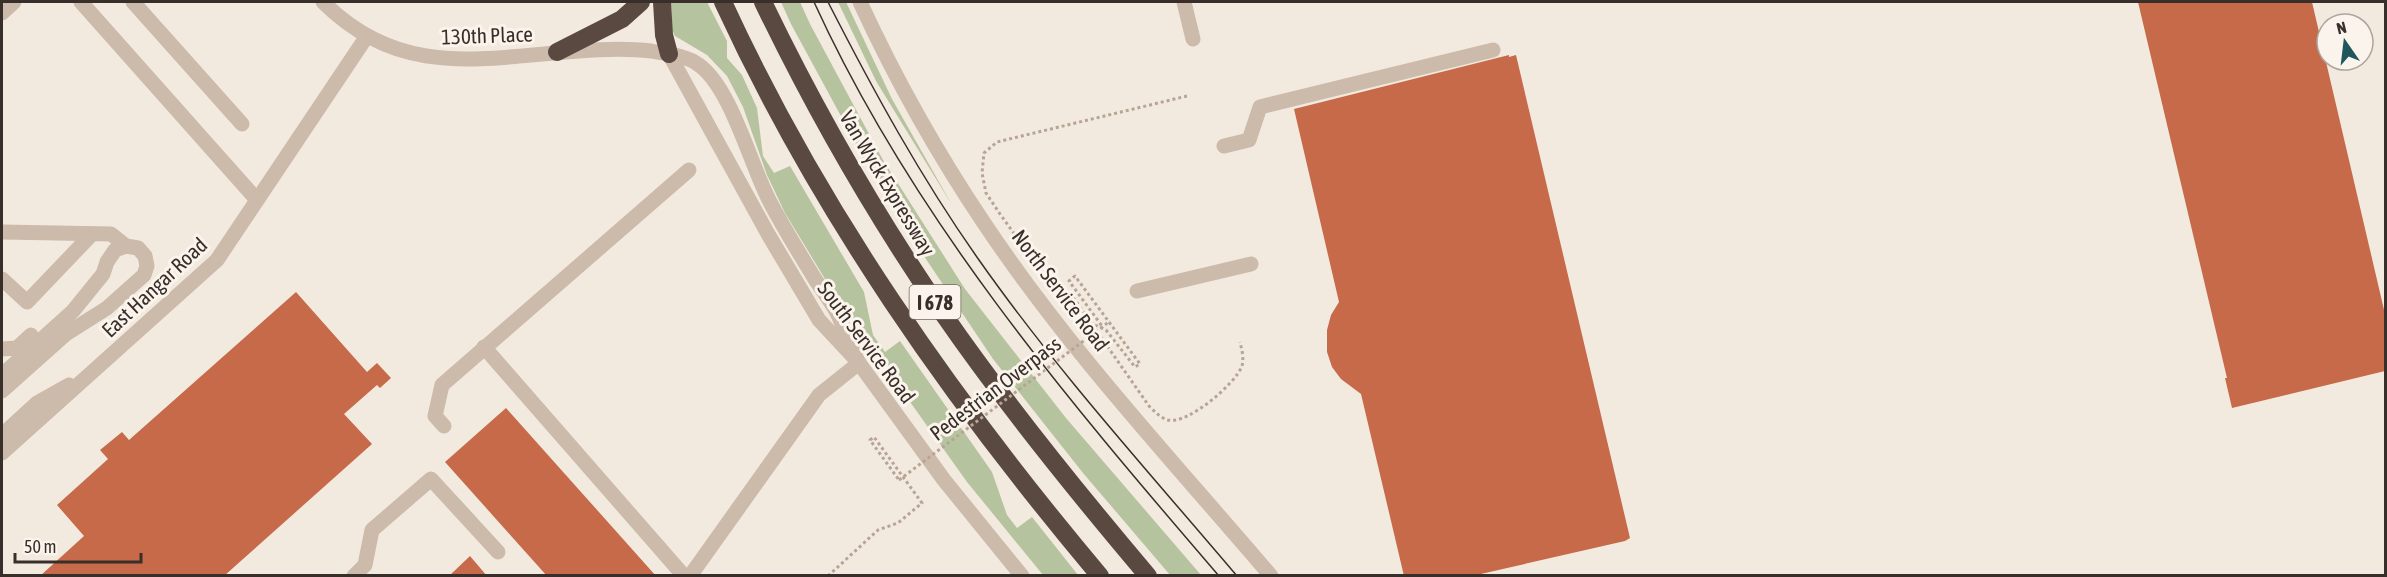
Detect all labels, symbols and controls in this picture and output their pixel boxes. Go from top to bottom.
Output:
north arrow [2315,12,2375,72]
text: N [2335,18,2348,37]
street label: 130th Place [441,21,533,49]
street label: Van Wyck Expressway [835,106,941,260]
street label: North Service Road [1008,225,1114,355]
street label: East Hangar Road [97,232,211,342]
street label: South Service Road [813,276,921,408]
road number: I 678 [910,285,960,319]
street label: Pedestrian Overpass [925,331,1065,445]
scale bar [15,526,141,564]
text: 50 m [24,536,56,557]

